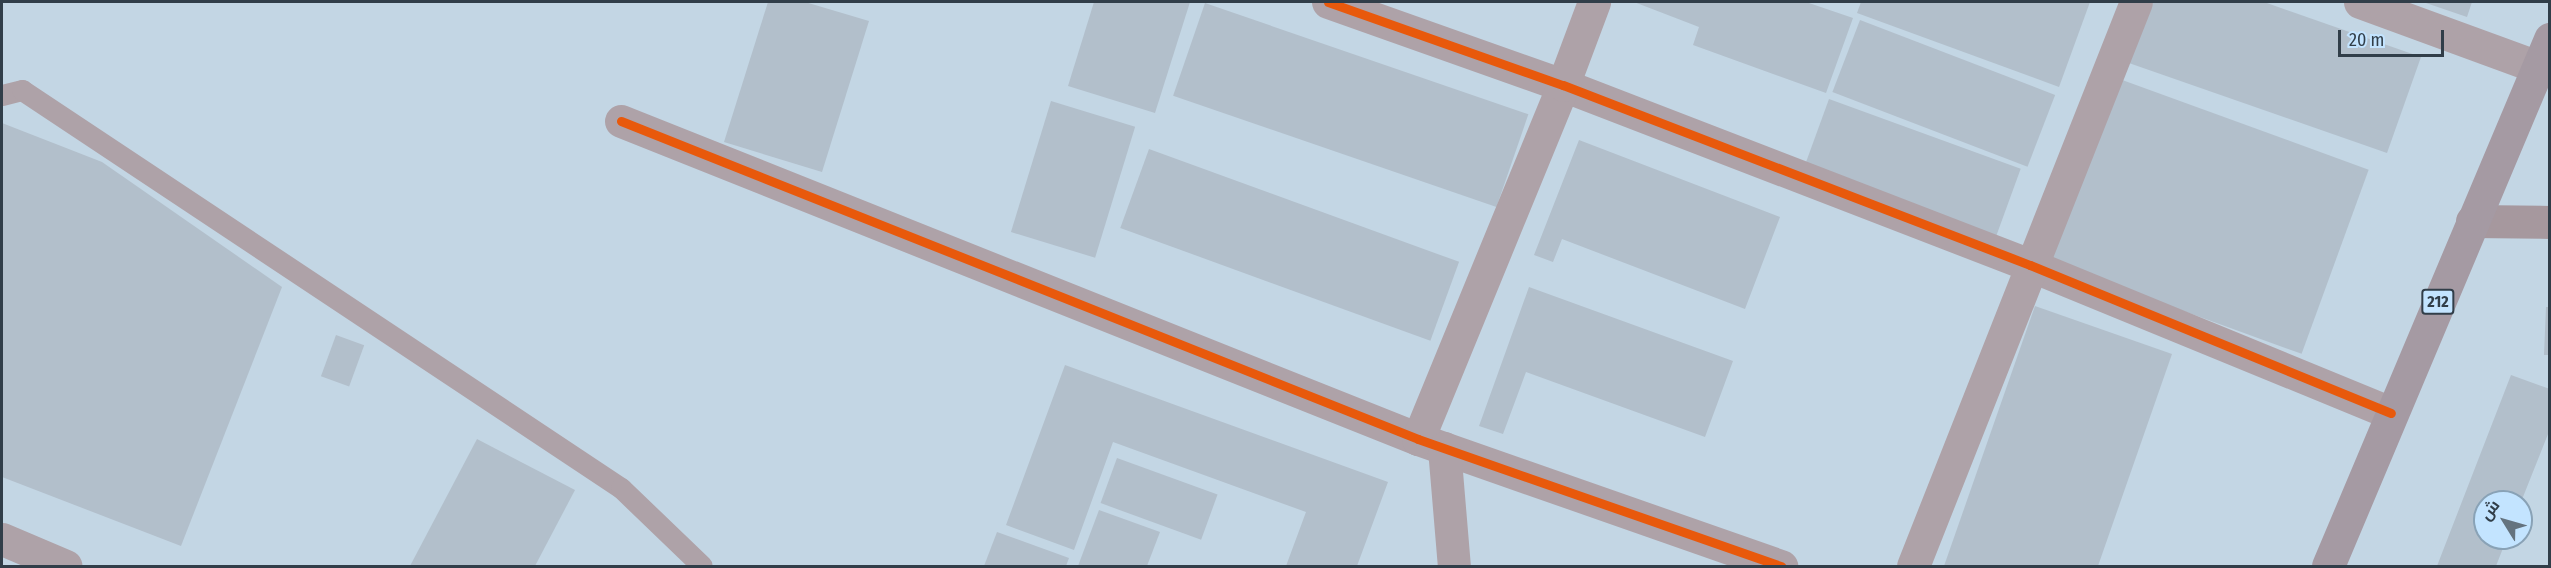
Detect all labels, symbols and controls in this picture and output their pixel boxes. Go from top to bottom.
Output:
scale bar [2341,18,2448,56]
text: 20 m [2349,29,2384,51]
road number: 212 [2420,289,2456,315]
north arrow [2473,490,2533,550]
text: ش [2476,496,2504,524]

